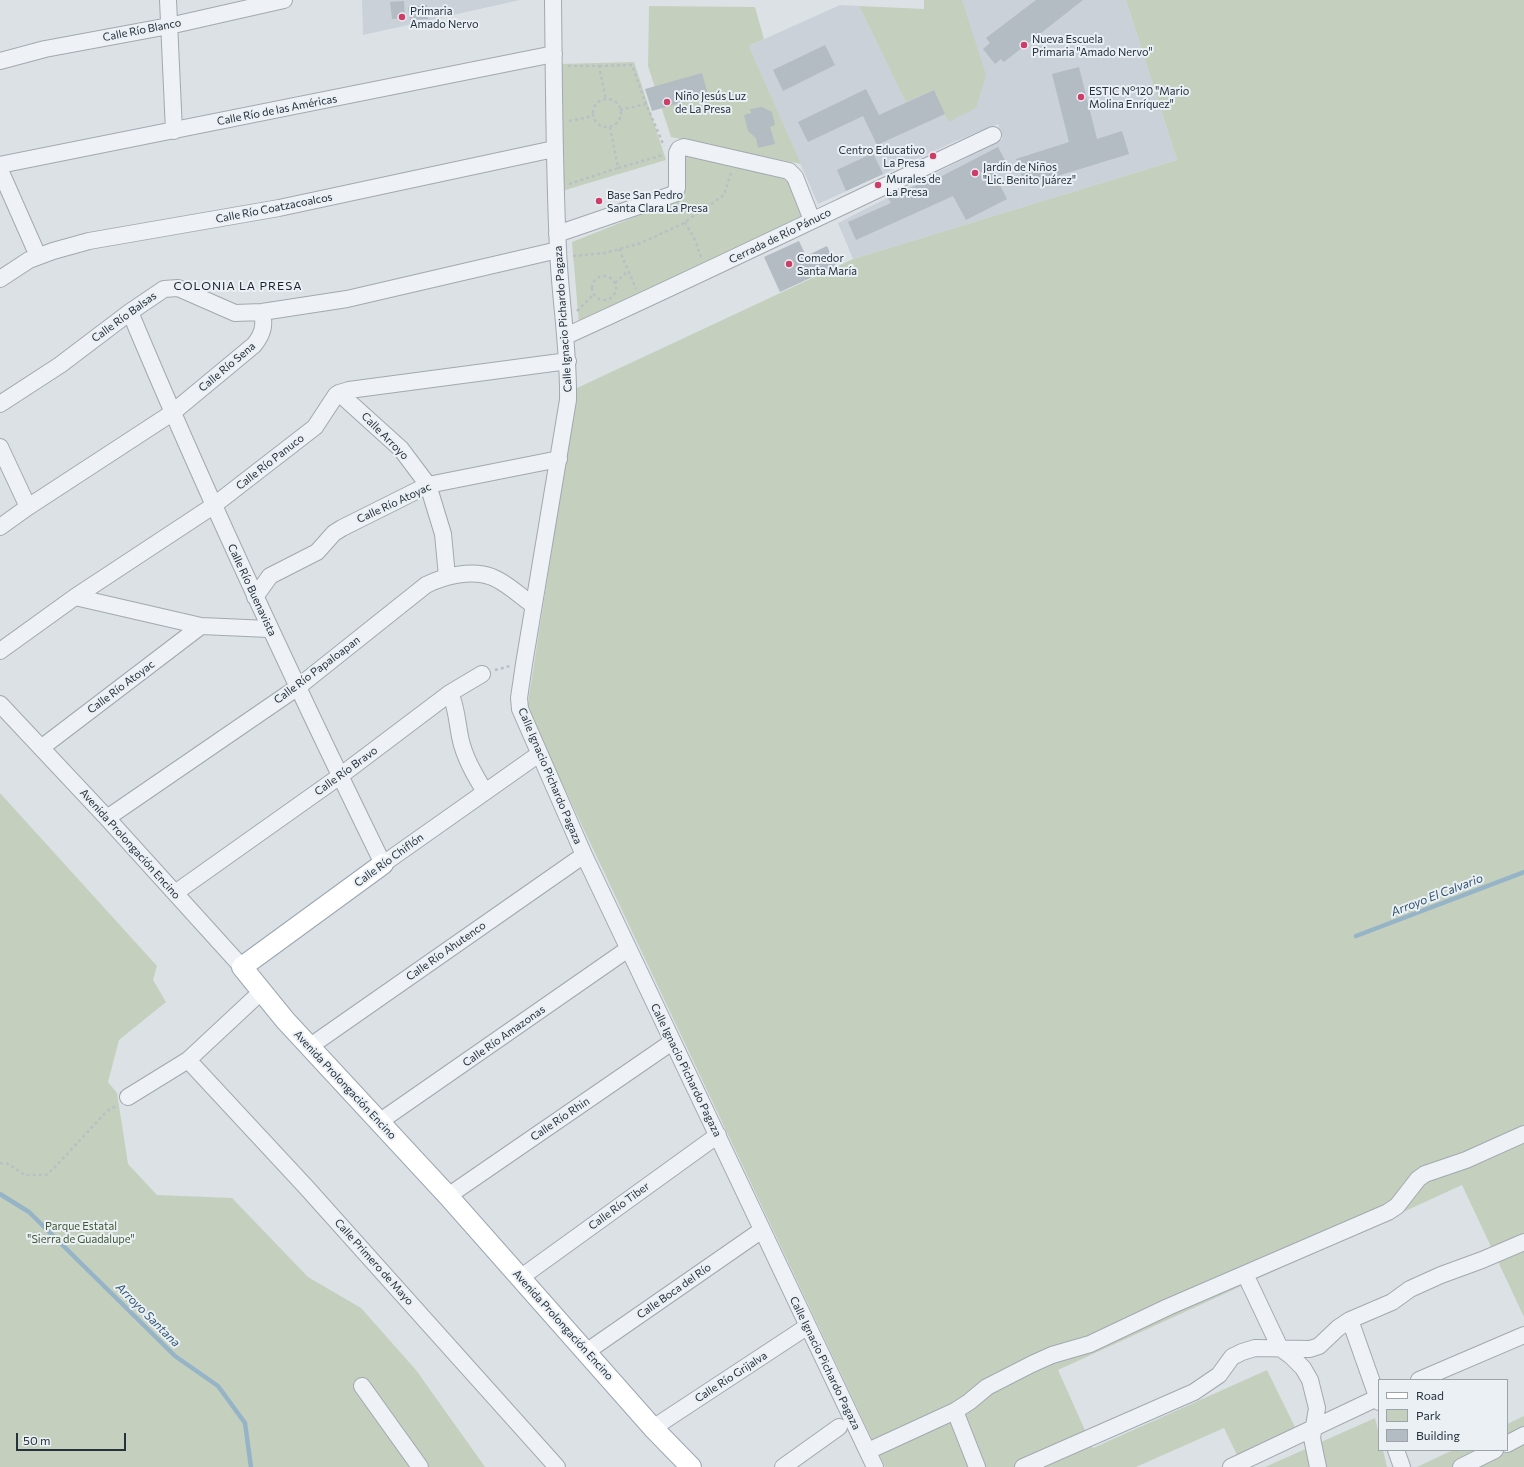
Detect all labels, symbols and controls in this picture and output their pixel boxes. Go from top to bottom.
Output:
place label: Primaria Amado Nervo [410,4,478,30]
marker: Primaria Amado Nervo [397,12,407,22]
street label: Calle Río Blanco [102,16,182,44]
place label: Nueva Escuela Primaria "Amado Nervo" [1032,32,1153,58]
marker: Nueva Escuela Primaria "Amado Nervo" [1019,40,1029,50]
place label: ESTIC N°120 "Mario Molina Enríquez" [1089,84,1189,110]
place label: Niño Jesús Luz de La Presa [675,89,746,115]
street label: Calle Río de las Américas [216,92,338,128]
marker: ESTIC N°120 "Mario Molina Enríquez" [1076,92,1086,102]
marker: Niño Jesús Luz de La Presa [662,97,672,107]
place label: Centro Educativo La Presa [838,143,925,169]
marker: Centro Educativo La Presa [928,151,938,161]
place label: Jardín de Niños "Lic. Benito Juárez" [983,160,1076,186]
marker: Jardín de Niños "Lic. Benito Juárez" [970,168,980,178]
place label: Murales de La Presa [886,172,941,198]
marker: Murales de La Presa [873,180,883,190]
place label: Base San Pedro Santa Clara La Presa [607,188,708,214]
street label: Calle Río Coatzacoalcos [214,190,334,226]
marker: Base San Pedro Santa Clara La Presa [594,196,604,206]
street label: Cerrada de Río Pánuco [727,205,833,267]
street label: Calle Ignacio Pichardo Pagaza [551,245,575,393]
place label: Comedor Santa María [797,251,857,277]
marker: Comedor Santa María [784,259,794,269]
district label: COLONIA LA PRESA [174,279,302,293]
street label: Calle Río Balsas [89,289,159,345]
street label: Calle Río Sena [196,339,258,395]
street label: Calle Arroyo [359,410,411,462]
street label: Calle Río Panuco [233,431,307,493]
street label: Calle Río Atoyac [355,480,433,526]
street label: Calle Río Buenavista [225,542,279,638]
street label: Calle Río Papaloapan [271,633,363,707]
street label: Calle Río Atoyac [85,658,157,716]
street label: Calle Ignacio Pichardo Pagaza [515,706,585,846]
street label: Calle Río Bravo [312,744,380,798]
street label: Avenida Prolongación Encino [77,786,183,902]
street label: Calle Río Chiflón [352,830,426,890]
water label: Arroyo El Calvario [1389,871,1485,919]
street label: Calle Río Ahutenco [404,919,488,983]
street label: Calle Ignacio Pichardo Pagaza [648,1001,724,1139]
street label: Calle Río Amazonas [460,1003,548,1069]
street label: Avenida Prolongación Encino [291,1028,399,1142]
street label: Calle Río Rhin [528,1094,592,1144]
street label: Calle Río Tiber [586,1179,652,1233]
street label: Calle Primero de Mayo [332,1216,416,1308]
park label: Parque Estatal "Sierra de Guadalupe" [27,1219,135,1245]
street label: Calle Boca del Río [634,1260,714,1322]
street label: Avenida Prolongación Encino [510,1267,616,1383]
water label: Arroyo Santana [113,1280,183,1350]
street label: Calle Ignacio Pichardo Pagaza [787,1294,863,1432]
street label: Calle Río Grijalva [692,1349,770,1405]
legend [1378,1379,1508,1451]
text: Road [1416,1388,1444,1402]
text: Park [1416,1408,1441,1422]
scale bar [18,1425,128,1451]
text: Building [1416,1428,1460,1442]
text: 50 m [23,1433,51,1447]

